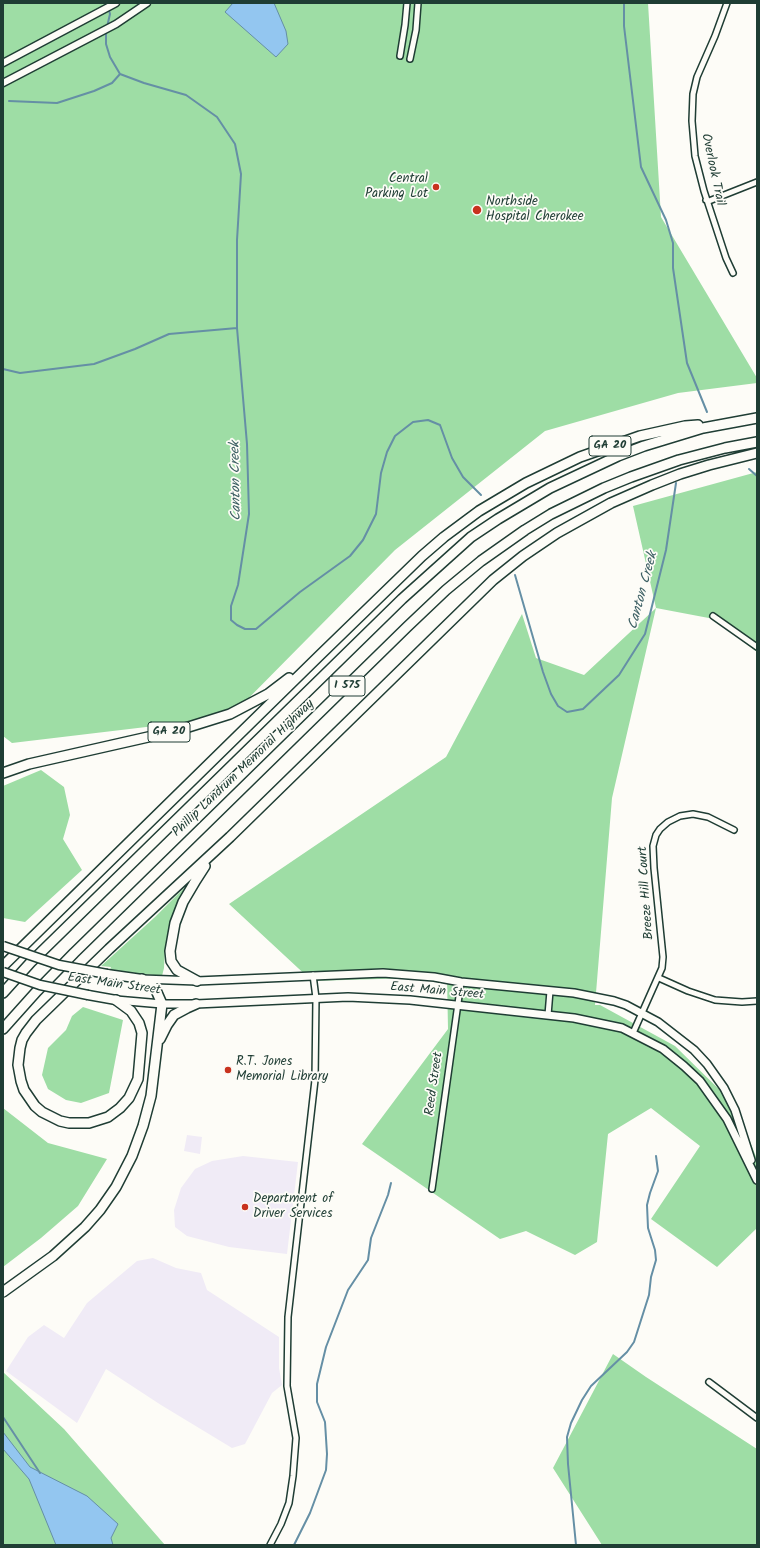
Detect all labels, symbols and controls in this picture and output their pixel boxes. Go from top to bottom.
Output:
street label: Overlook Trail [697,132,727,208]
place label: Central Parking Lot [365,172,428,203]
marker: Central Parking Lot [431,182,441,192]
place label: Northside Hospital Cherokee [486,195,584,226]
marker: Northside Hospital Cherokee [471,204,483,216]
road number: GA 20 [589,436,631,456]
water label: Canton Creek [228,441,246,521]
water label: Canton Creek [626,550,662,632]
road number: I 575 [329,676,365,696]
street label: Phillip Landrum Memorial Highway [170,697,318,841]
road number: GA 20 [148,722,190,742]
street label: Breeze Hill Court [636,846,658,940]
street label: East Main Street [66,971,162,999]
street label: East Main Street [389,980,485,1004]
street label: Reed Street [423,1051,447,1117]
place label: R.T. Jones Memorial Library [236,1055,328,1086]
marker: R.T. Jones Memorial Library [223,1065,233,1075]
place label: Department of Driver Services [253,1192,333,1223]
marker: Department of Driver Services [240,1202,250,1212]

